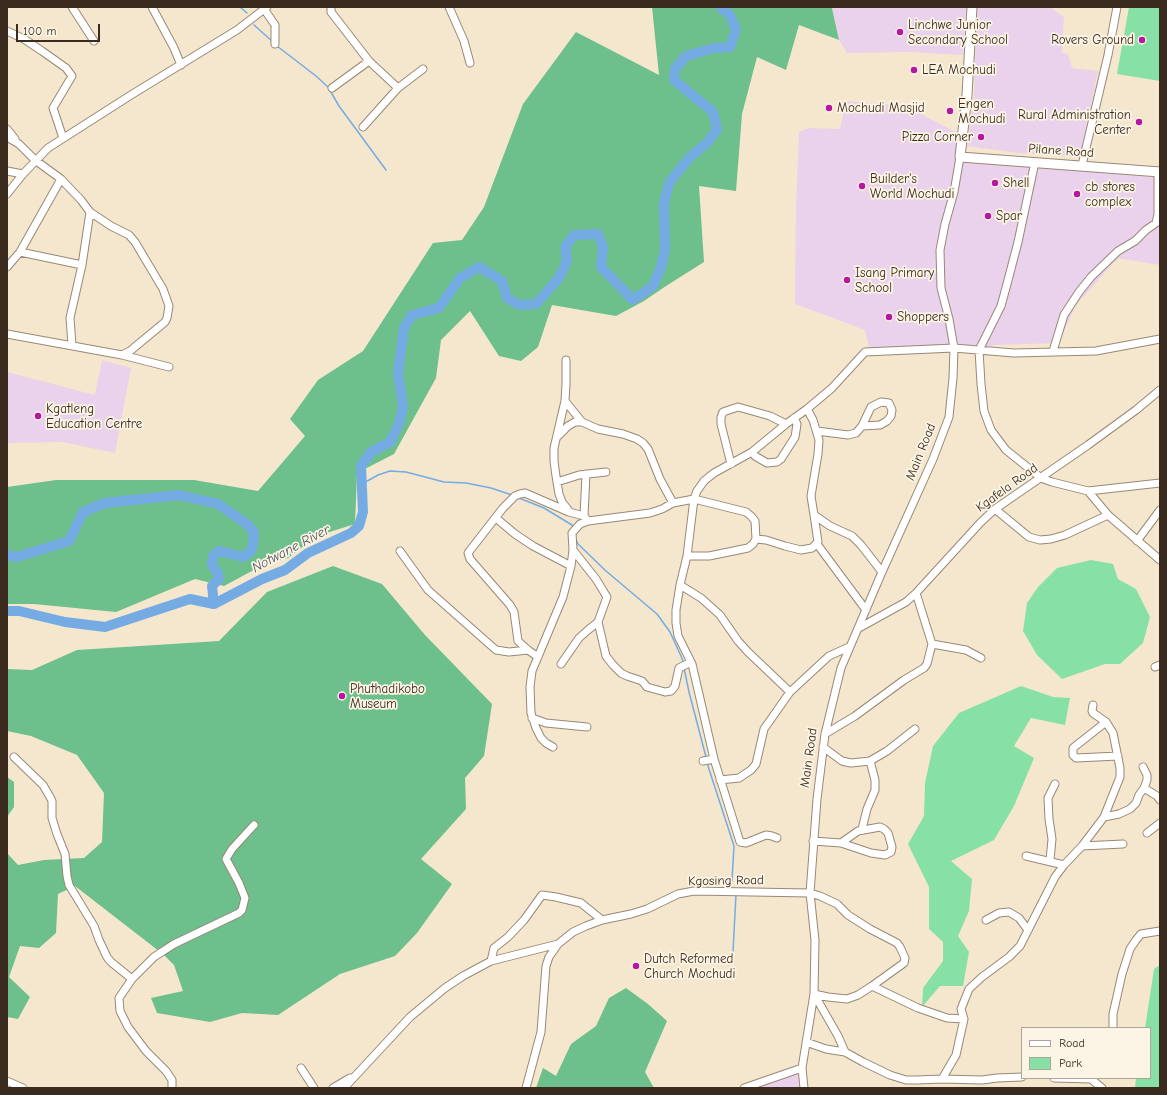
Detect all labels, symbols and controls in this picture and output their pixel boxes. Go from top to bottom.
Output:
scale bar [18,16,102,42]
place label: Linchwe Junior Secondary School [908,17,1008,48]
text: 100 m [23,24,56,38]
marker: Linchwe Junior Secondary School [895,27,905,37]
place label: Rovers Ground [1051,32,1134,48]
marker: Rovers Ground [1137,35,1147,45]
place label: LEA Mochudi [922,62,996,78]
marker: LEA Mochudi [909,65,919,75]
place label: Engen Mochudi [958,96,1005,127]
place label: Mochudi Masjid [837,100,925,116]
marker: Mochudi Masjid [824,103,834,113]
marker: Engen Mochudi [945,106,955,116]
place label: Rural Administration Center [1018,107,1131,138]
marker: Rural Administration Center [1134,117,1144,127]
place label: Pizza Corner [902,129,973,145]
marker: Pizza Corner [976,132,986,142]
street label: Pilane Road [1028,141,1094,161]
place label: Builder's World Mochudi [870,171,954,202]
place label: Shell [1003,175,1029,191]
marker: Shell [990,178,1000,188]
place label: cb stores complex [1085,179,1135,210]
marker: Builder's World Mochudi [857,181,867,191]
marker: cb stores complex [1072,189,1082,199]
place label: Spar [996,208,1022,224]
marker: Spar [983,211,993,221]
place label: Isang Primary School [855,265,934,296]
marker: Isang Primary School [842,275,852,285]
place label: Shoppers [897,309,949,325]
marker: Shoppers [884,312,894,322]
place label: Kgatleng Education Centre [46,401,142,432]
marker: Kgatleng Education Centre [33,411,43,421]
street label: Main Road [903,421,939,483]
street label: Kgafela Road [973,460,1041,516]
water label: Notwane River [249,521,333,577]
place label: Phuthadikobo Museum [350,681,425,712]
marker: Phuthadikobo Museum [337,691,347,701]
street label: Main Road [797,727,821,789]
street label: Kgosing Road [688,873,764,889]
place label: Dutch Reformed Church Mochudi [644,951,735,982]
marker: Dutch Reformed Church Mochudi [631,961,641,971]
legend [1021,1027,1151,1079]
text: Road [1059,1036,1085,1050]
text: Park [1059,1056,1082,1070]

